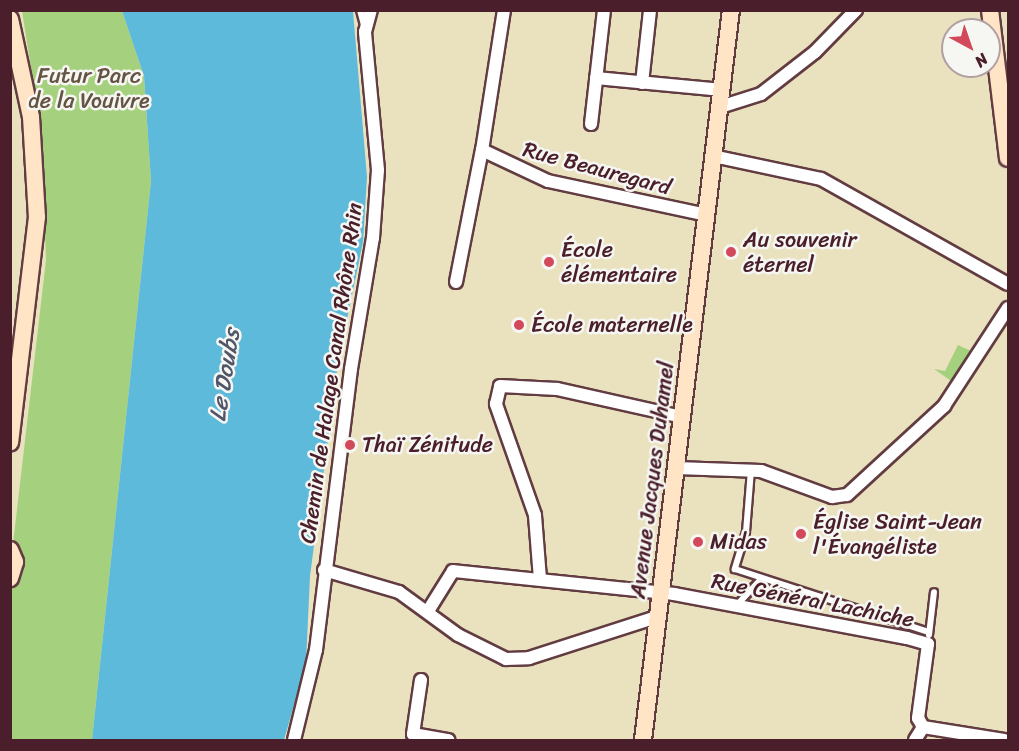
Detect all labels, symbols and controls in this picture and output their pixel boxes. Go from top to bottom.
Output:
north arrow [941,18,1001,78]
text: N [968,46,995,75]
park label: Futur Parc de la Vouivre [28,62,150,113]
street label: Rue Beauregard [520,135,674,201]
street label: Chemin de Halage Canal Rhône Rhin [294,201,368,545]
place label: Au souvenir éternel [743,226,856,278]
place label: École élémentaire [561,236,677,288]
marker: Au souvenir éternel [724,245,738,259]
marker: École élémentaire [542,255,556,269]
place label: École maternelle [531,312,693,338]
marker: École maternelle [512,318,526,332]
water label: Le Doubs [203,327,247,423]
street label: Avenue Jacques Duhamel [624,361,680,599]
place label: Thaï Zénitude [362,432,494,458]
marker: Thaï Zénitude [343,438,357,452]
place label: Église Saint-Jean l'Évangéliste [813,508,981,560]
marker: Église Saint-Jean l'Évangéliste [794,527,808,541]
place label: Midas [710,529,767,555]
marker: Midas [691,535,705,549]
street label: Rue Général Lachiche [710,567,916,633]

